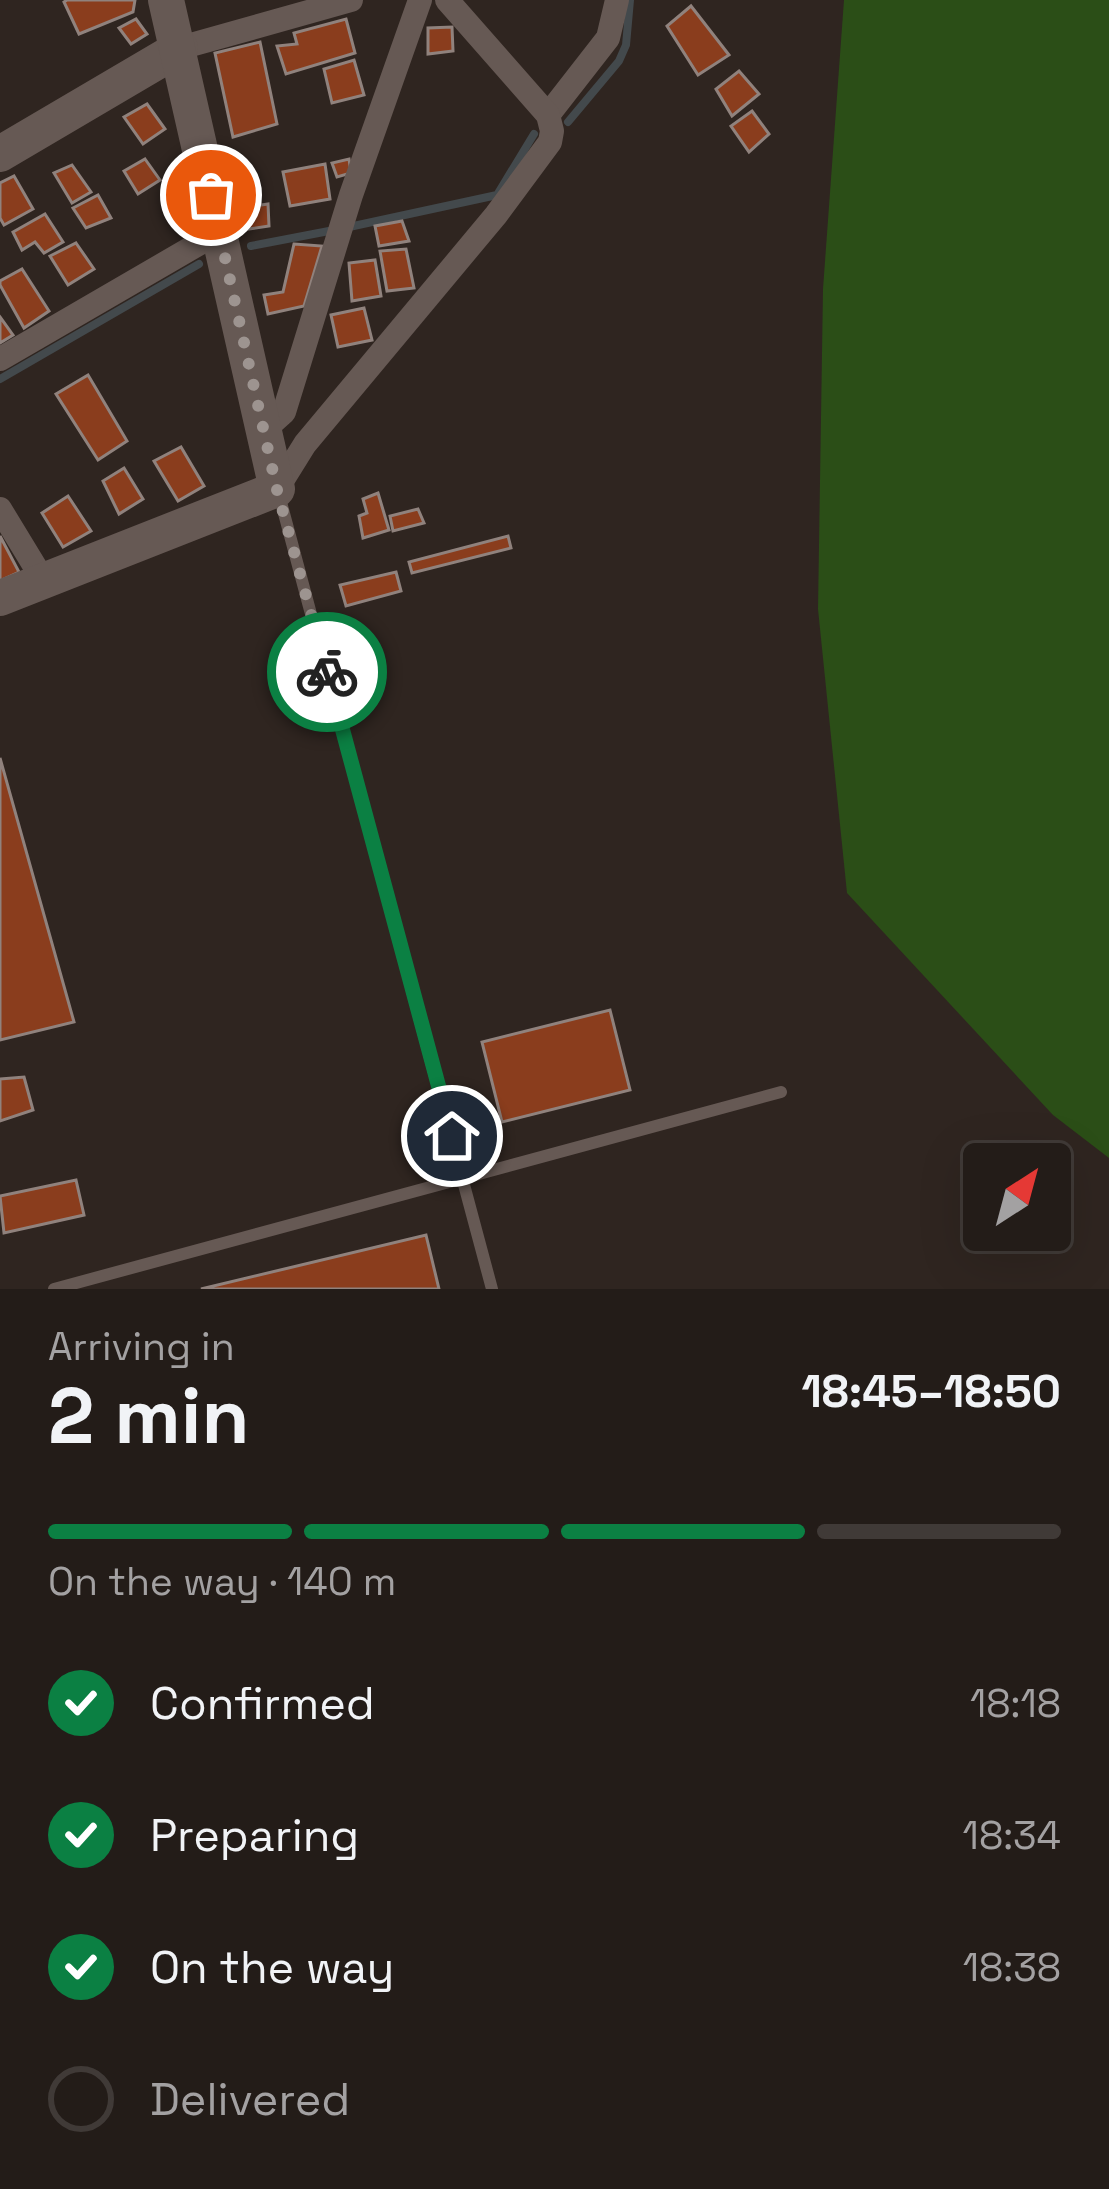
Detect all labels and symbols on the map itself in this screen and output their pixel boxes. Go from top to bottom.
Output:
pin [160,144,262,246]
courier [267,612,387,732]
pin [401,1085,503,1187]
north arrow [963,1143,1071,1251]

